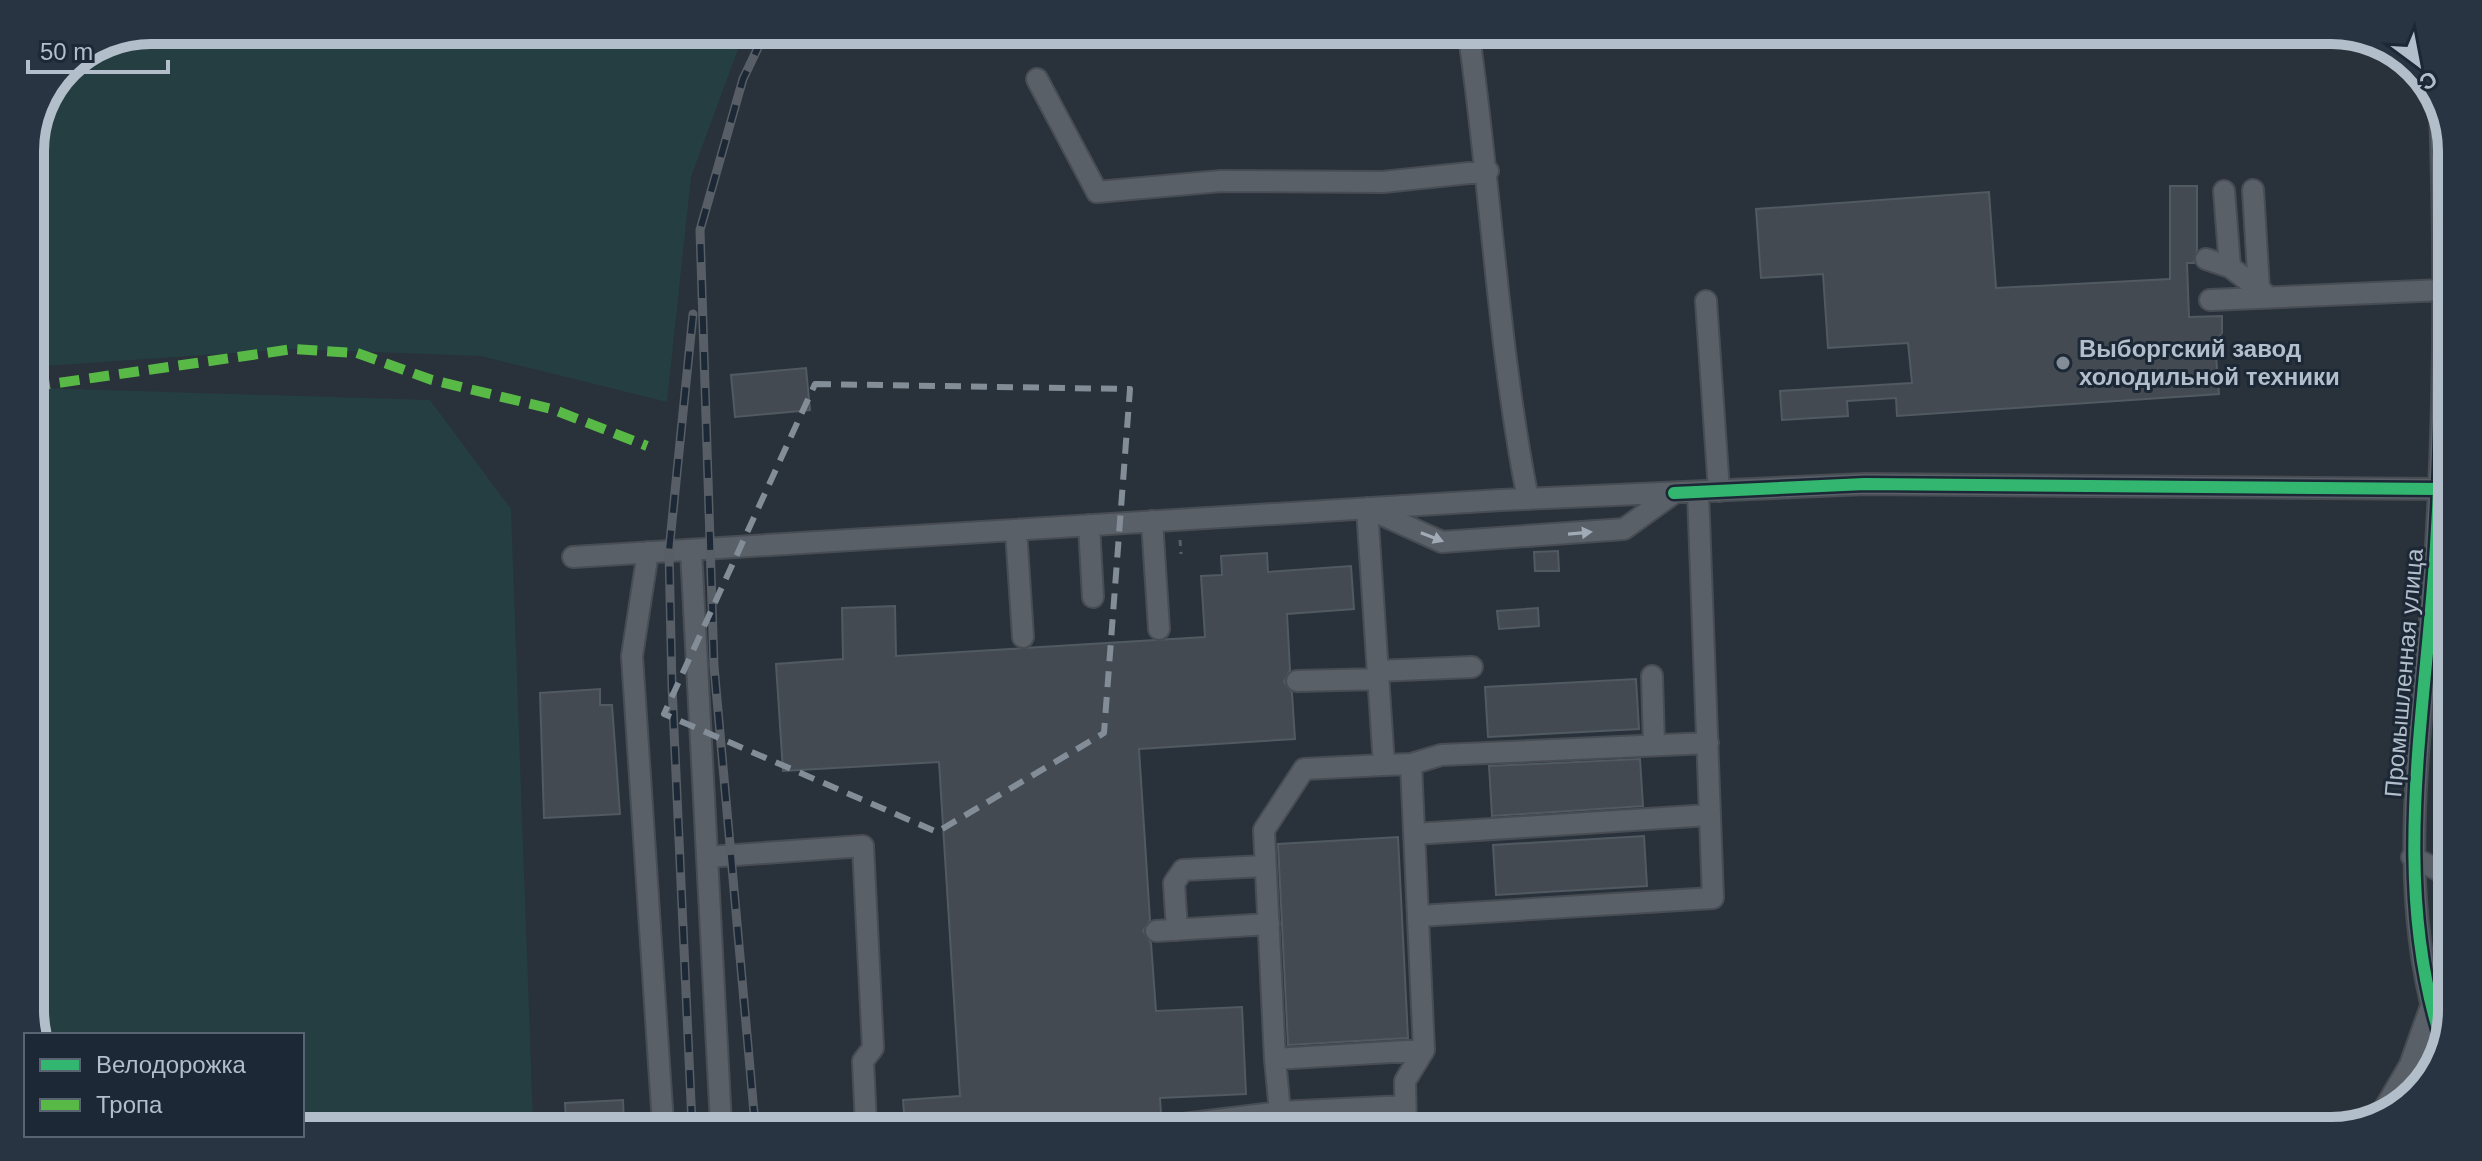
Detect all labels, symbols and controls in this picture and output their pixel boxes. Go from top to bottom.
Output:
scale bar [28,24,168,74]
north arrow [2378,24,2458,104]
text: 50 m [40,38,93,65]
text: С [2415,66,2442,95]
place label: Выборгский завод холодильной техники [2079,335,2340,390]
marker: Выборгский завод холодильной техники [2054,354,2072,372]
one-way arrow [1568,526,1593,539]
one-way arrow [1420,531,1444,543]
street label: Промышленная улица [2379,547,2428,799]
legend [24,1033,304,1137]
text: Велодорожка [96,1051,247,1078]
text: Тропа [96,1091,163,1118]

